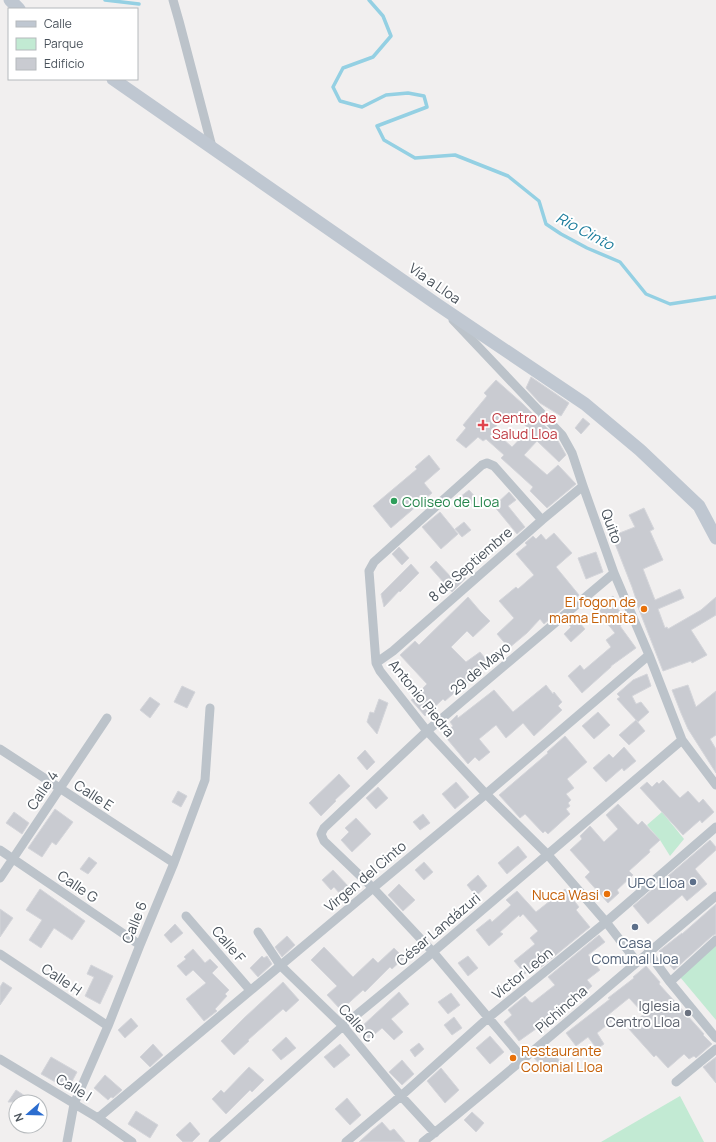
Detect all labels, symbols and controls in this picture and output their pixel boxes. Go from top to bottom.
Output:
legend [8,8,138,80]
text: Calle [44,15,72,32]
text: Parque [44,35,83,52]
text: Edificio [44,55,84,72]
water label: Rio Cinto [552,207,619,255]
street label: Vía a Lloa [405,258,465,308]
place label: Centro de Salud Lloa [492,408,558,443]
marker: Centro de Salud Lloa [477,419,489,431]
place label: Coliseo de Lloa [402,492,499,511]
marker: Coliseo de Lloa [389,496,399,506]
street label: Quito [597,506,627,546]
street label: 8 de Septiembre [424,522,516,606]
place label: El fogon de mama Enmita [549,592,636,627]
marker: El fogon de mama Enmita [639,604,649,614]
street label: 29 de Mayo [446,637,514,699]
street label: Antonio Piedra [385,655,459,741]
street label: Calle 4 [22,767,62,813]
street label: Calle E [71,775,117,815]
street label: Virgen del Cinto [320,836,410,916]
street label: Calle G [54,865,102,907]
place label: UPC Lloa [627,873,685,892]
marker: UPC Lloa [688,877,698,887]
place label: Nuca Wasi [532,885,599,904]
street label: César Landázuri [392,888,484,970]
marker: Nuca Wasi [602,889,612,899]
street label: Calle 6 [117,898,151,946]
street label: Calle F [208,922,250,966]
marker: Casa Comunal Lloa [630,922,640,932]
place label: Casa Comunal Lloa [591,933,679,968]
street label: Víctor León [488,943,556,1003]
street label: Calle H [38,959,86,999]
street label: Pichincha [531,981,591,1037]
place label: Iglesia Centro Lloa [606,996,680,1031]
street label: Calle C [335,1000,379,1046]
marker: Iglesia Centro Lloa [683,1008,693,1018]
place label: Restaurante Colonial Lloa [521,1041,603,1076]
marker: Restaurante Colonial Lloa [508,1053,518,1063]
street label: Calle I [53,1069,95,1105]
north arrow [8,1094,48,1134]
text: N [10,1111,27,1124]

